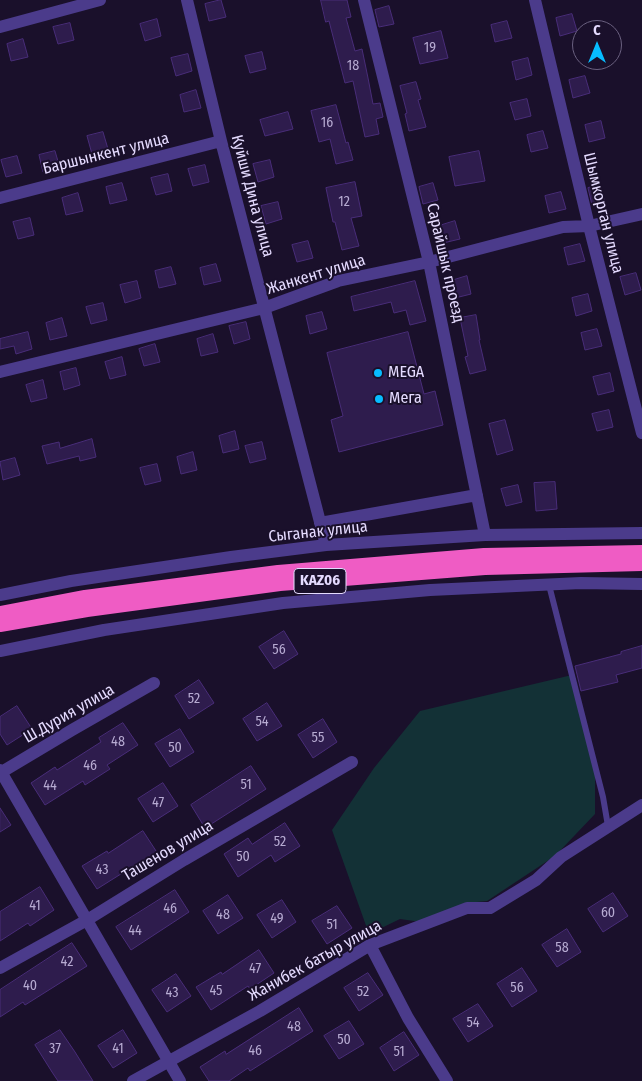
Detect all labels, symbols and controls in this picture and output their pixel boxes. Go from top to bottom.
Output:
north arrow [572,20,622,70]
text: С [593,22,601,39]
house number: 19 [424,40,436,56]
house number: 18 [347,58,359,74]
house number: 16 [321,115,333,131]
street label: Баршынкент улица [41,129,171,179]
street label: Куйши Дина улица [226,133,278,259]
street label: Шымкорган улица [579,151,627,275]
house number: 12 [338,194,350,210]
street label: Сарайшык проезд [422,201,468,325]
street label: Жанкент улица [264,251,368,299]
place label: MEGA [388,363,424,383]
marker: MEGA [372,367,384,379]
place label: Мега [389,389,422,409]
marker: Мега [373,393,385,405]
street label: Сыганак улица [267,517,369,547]
road number: KАZ06 [294,568,346,594]
house number: 56 [272,642,286,658]
street label: Ш.Дурия улица [20,680,118,748]
house number: 52 [188,691,200,707]
house number: 54 [255,714,269,730]
house number: 55 [312,730,324,746]
house number: 48 [111,734,125,750]
house number: 50 [168,740,182,756]
house number: 46 [83,758,97,774]
house number: 51 [240,777,252,793]
house number: 44 [43,778,57,794]
house number: 47 [152,795,164,811]
street label: Ташенов улица [119,816,217,886]
house number: 52 [274,834,286,850]
house number: 50 [236,849,250,865]
house number: 43 [96,862,108,878]
house number: 41 [29,898,41,914]
house number: 46 [163,901,177,917]
house number: 60 [601,905,615,921]
house number: 48 [216,907,230,923]
house number: 49 [270,911,284,927]
street label: Жанибек батыр улица [245,916,385,1006]
house number: 51 [326,917,338,933]
house number: 44 [128,923,142,939]
house number: 58 [555,940,569,956]
house number: 42 [61,954,73,970]
house number: 47 [249,961,261,977]
house number: 40 [23,978,37,994]
house number: 56 [510,980,524,996]
house number: 45 [209,983,223,999]
house number: 52 [357,984,369,1000]
house number: 43 [166,985,178,1001]
house number: 54 [466,1015,480,1031]
house number: 48 [287,1019,301,1035]
house number: 50 [337,1032,351,1048]
house number: 37 [49,1041,61,1057]
house number: 41 [112,1041,124,1057]
house number: 46 [248,1043,262,1059]
house number: 51 [393,1044,405,1060]

